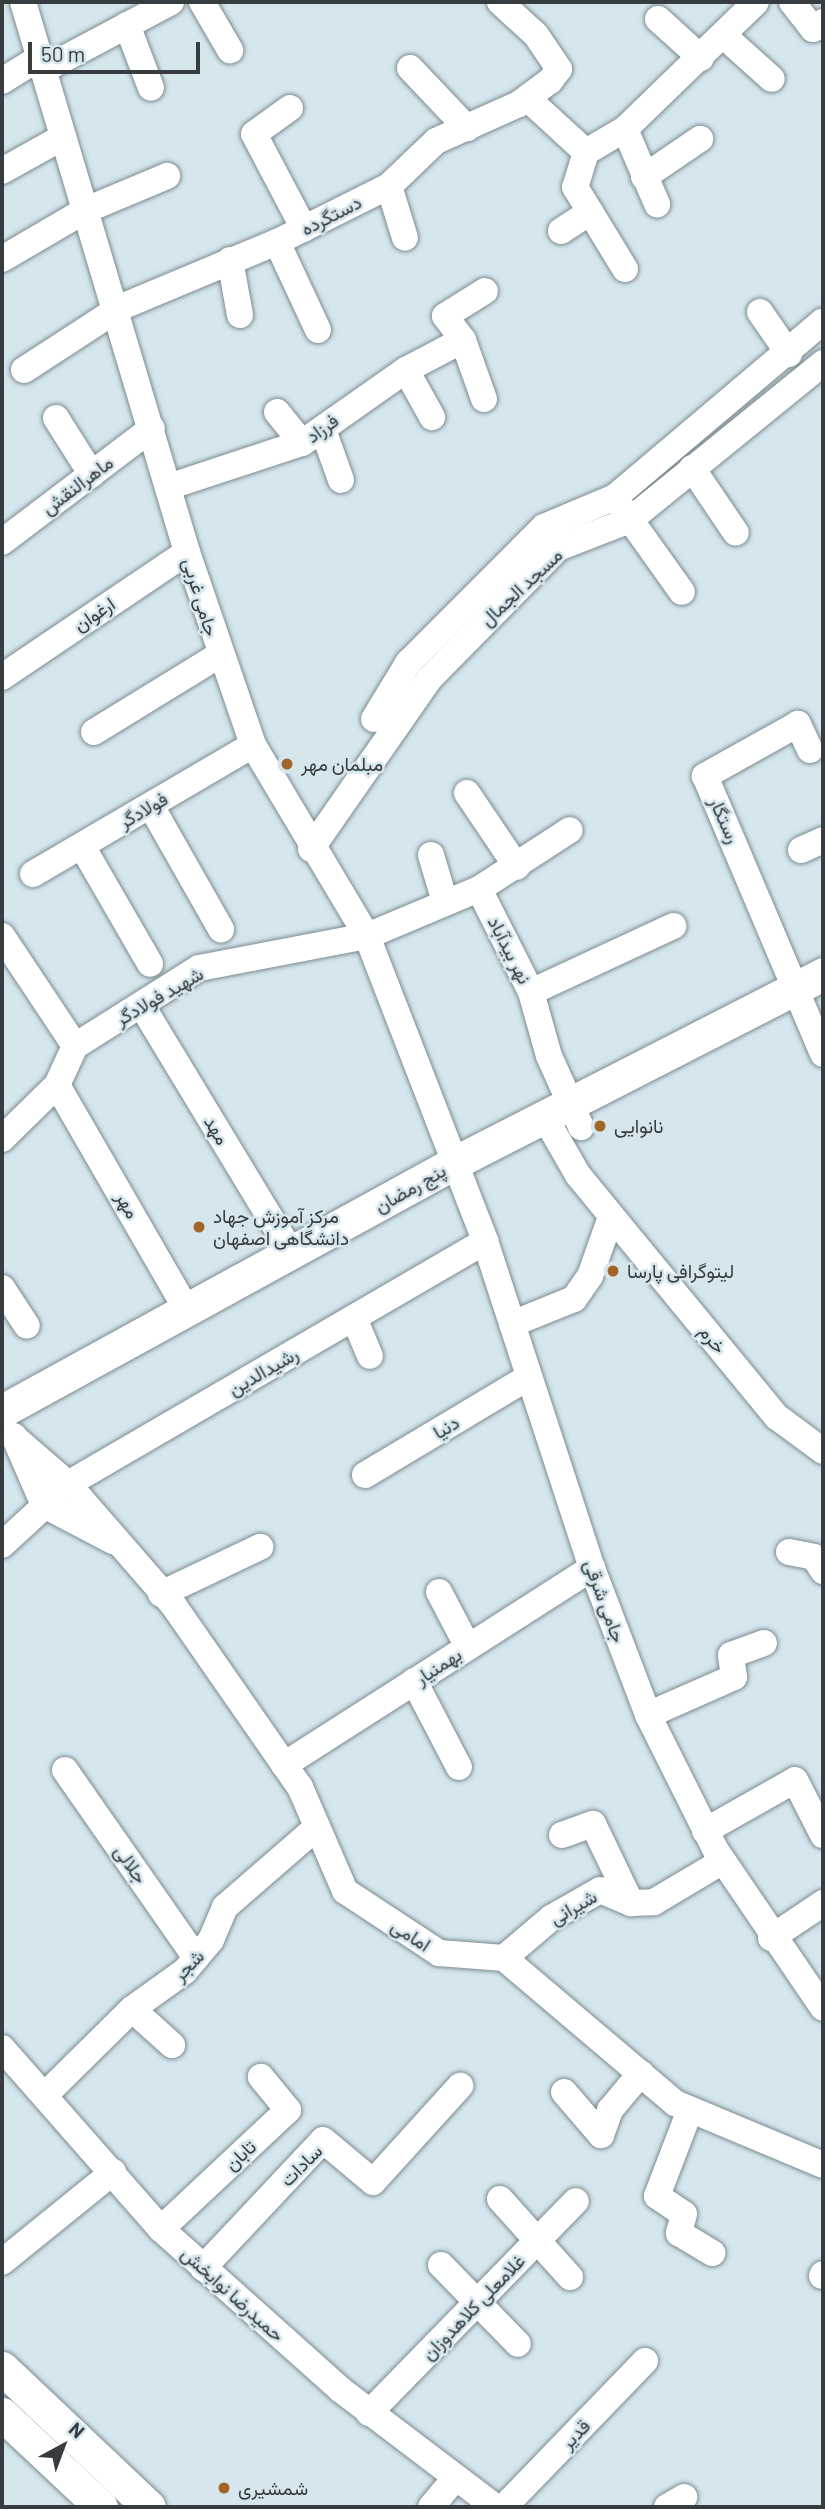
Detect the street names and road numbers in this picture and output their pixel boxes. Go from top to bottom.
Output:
street label: دستگرده [297,190,365,240]
street label: فرزاد [301,409,343,447]
street label: ماهرالنقش [37,451,117,519]
street label: مسجد الجمال [475,543,567,631]
street label: جامی غربی [178,555,224,639]
street label: ارغوان [69,592,119,636]
street label: فولادگر [115,787,171,833]
street label: رستگار [705,793,745,847]
street label: نهر بیدآباد [483,912,537,988]
street label: شهید فولادگر [111,962,207,1030]
street label: مهد [200,1111,234,1149]
street label: پنج رمضان [370,1158,450,1218]
street label: مهر [112,1188,144,1222]
street label: خرم [695,1320,731,1358]
street label: رشیدالدین [224,1342,302,1400]
street label: دنیا [429,1410,463,1444]
street label: جامی شرقی [580,1557,630,1645]
street label: بهمنیار [411,1643,465,1689]
street label: جلالی [110,1840,152,1888]
street label: شیرانی [545,1884,601,1930]
street label: امامی [387,1914,435,1956]
street label: شجر [168,1944,208,1986]
street label: تابان [220,2135,260,2175]
street label: سادات [275,2139,327,2191]
street label: حمیدرضا نوابخش [177,2242,289,2346]
street label: غلامعلی کلاهدوزان [417,2249,529,2365]
street label: قدیر [555,2414,595,2454]

